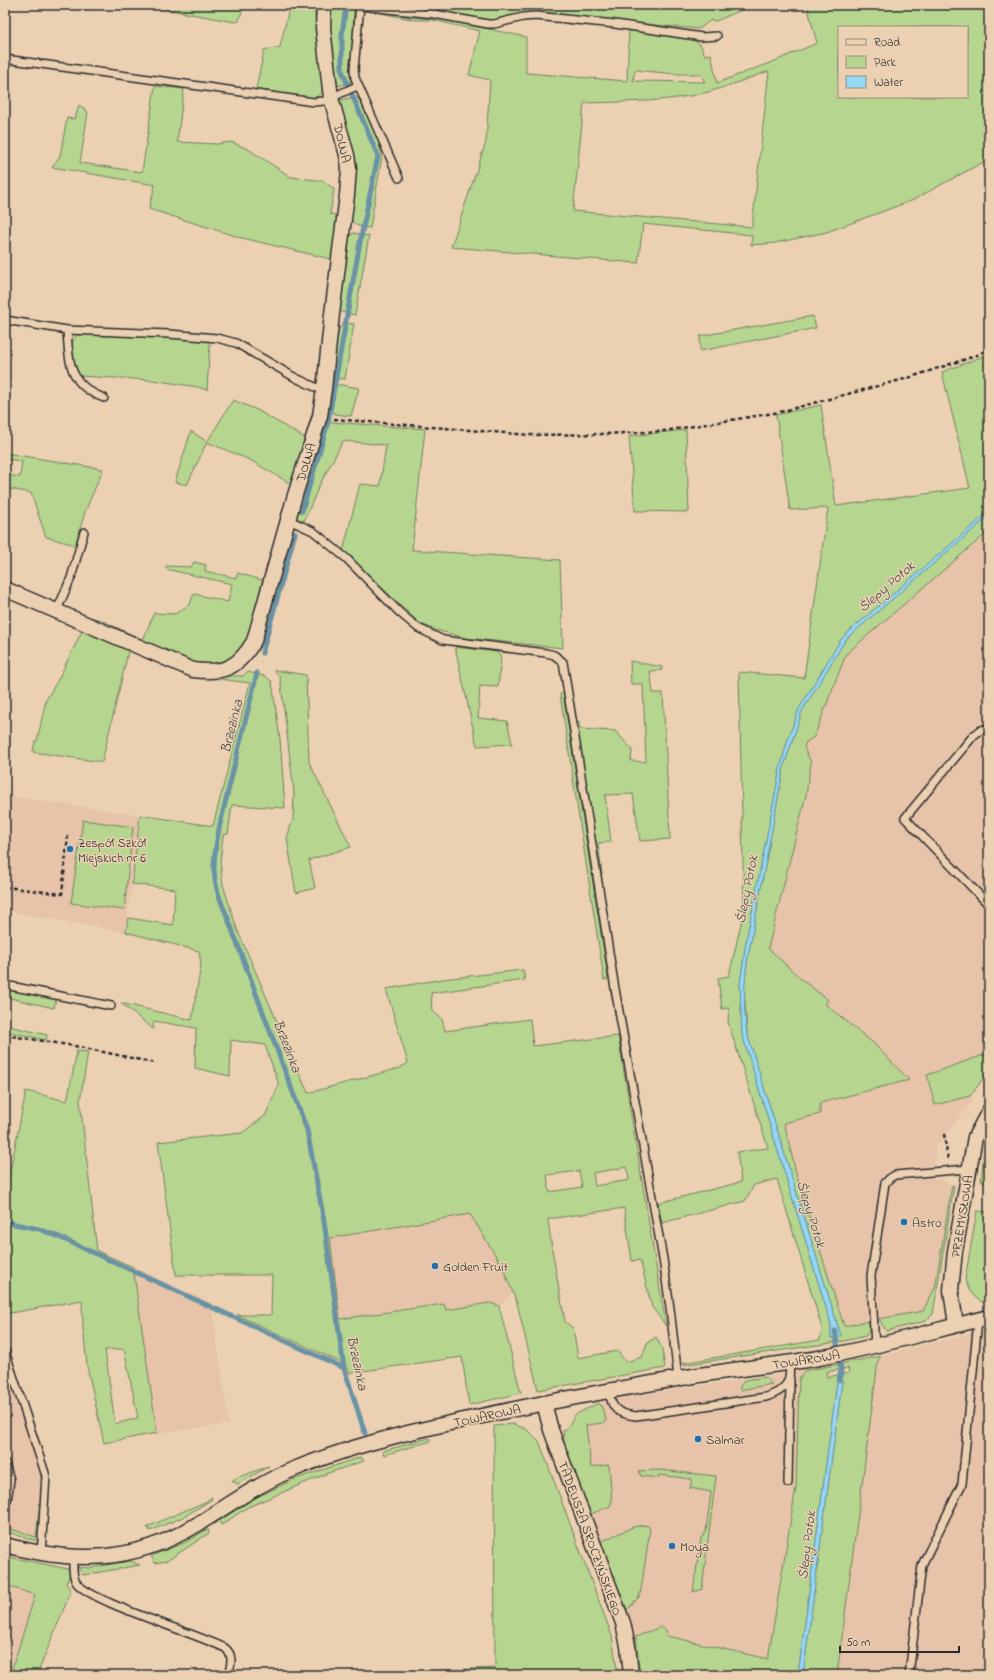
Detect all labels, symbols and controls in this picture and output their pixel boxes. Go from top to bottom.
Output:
legend [838,26,968,98]
text: Road [874,34,900,52]
text: Park [874,54,896,72]
text: Water [874,74,903,92]
street label: DOLNA [328,121,355,165]
street label: DOLNA [291,441,321,485]
water label: Ślepy Potok [854,556,920,618]
water label: Brzezinka [216,697,249,756]
place label: Zespół Szkół Miejskich nr 6 [78,834,147,868]
marker: Zespół Szkół Miejskich nr 6 [65,844,75,854]
water label: Ślepy Potok [731,853,765,925]
water label: Brzezinka [267,1017,306,1076]
street label: PRZEMYSŁOWA [947,1174,978,1259]
water label: Ślepy Potok [790,1178,831,1251]
place label: Astro [912,1214,942,1233]
marker: Astro [899,1217,909,1227]
place label: Golden Fruit [443,1258,509,1277]
marker: Golden Fruit [430,1261,440,1271]
water label: Brzezinka [341,1334,373,1393]
street label: TOWAROWA [771,1346,841,1375]
street label: TOWAROWA [452,1400,523,1433]
place label: Salmar [706,1431,746,1450]
marker: Salmar [693,1434,703,1444]
street label: TADEUSZA SROCZYŃSKIEGO [553,1458,626,1619]
water label: Ślepy Potok [793,1509,822,1581]
place label: Moya [680,1538,709,1558]
marker: Moya [667,1541,677,1551]
scale bar [840,1628,959,1654]
text: 50 m [846,1634,870,1652]

